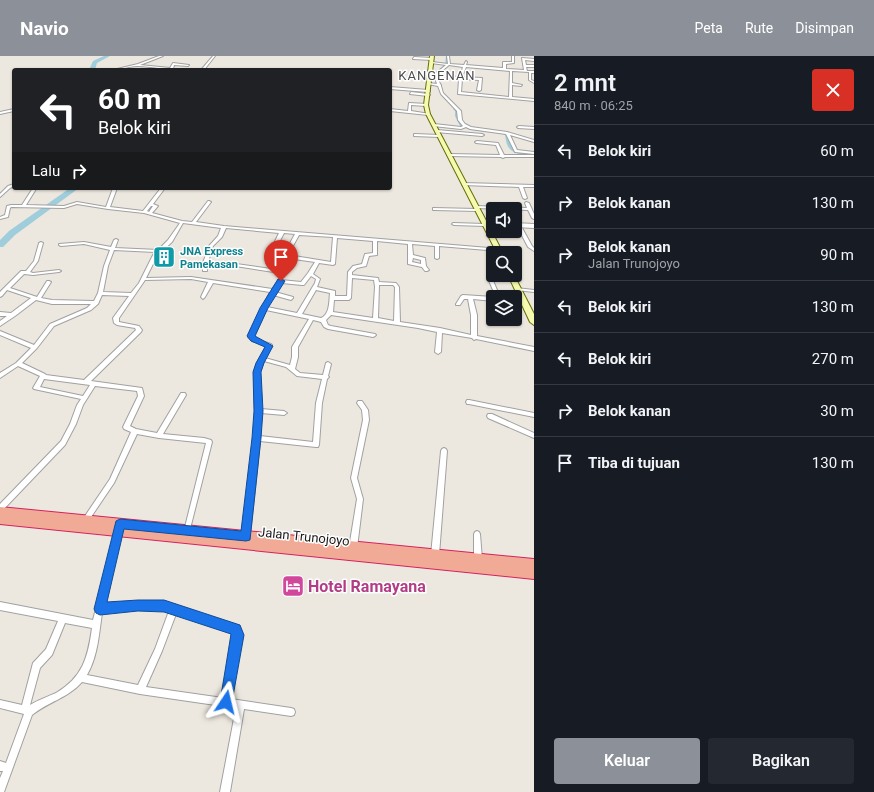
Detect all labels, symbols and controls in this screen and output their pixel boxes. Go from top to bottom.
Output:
text: Navio [20,17,69,40]
text: Peta [695,20,723,36]
text: Rute [745,20,773,36]
text: Disimpan [795,20,854,36]
district label: KANGENAN [398,68,476,83]
text: 2 mnt [554,69,616,97]
button: close [812,69,854,111]
text: 60 m [98,83,161,116]
icon: left [32,84,84,136]
text: 840 m · 06:25 [554,98,633,113]
text: Belok kiri [98,117,171,138]
icon: left [554,140,576,162]
text: Belok kiri [588,142,651,160]
text: 60 m [820,142,854,160]
icon: right [68,160,90,182]
text: Lalu [32,162,60,180]
icon: right [554,192,576,214]
text: Belok kanan [588,194,671,212]
text: 130 m [812,194,854,212]
map controls [486,202,522,326]
button: sound [486,202,522,238]
text: Belok kanan [588,238,671,256]
pin [264,240,298,281]
building icon: JNA Express Pamekasan [151,244,177,270]
icon: right [554,244,576,266]
place label: JNA Express Pamekasan [180,245,244,271]
icon: arrive [270,246,292,268]
button: search [486,246,522,282]
text: 90 m [820,246,854,264]
text: Jalan Trunojoyo [588,256,680,271]
button: layers [486,290,522,326]
icon: left [554,296,576,318]
text: Belok kiri [588,298,651,316]
text: 130 m [812,298,854,316]
icon: left [554,348,576,370]
text: Belok kiri [588,350,651,368]
text: 270 m [812,350,854,368]
icon: right [554,400,576,422]
text: Belok kanan [588,402,671,420]
text: 30 m [820,402,854,420]
icon: arrive [554,452,576,474]
text: Tiba di tujuan [588,454,680,472]
text: 130 m [812,454,854,472]
street label: Jalan Trunojoyo [257,524,350,549]
hotel icon: Hotel Ramayana [280,573,306,599]
place label: Hotel Ramayana [308,577,426,596]
position arrow [205,681,247,723]
button: Keluar [554,738,700,784]
button: Bagikan [708,738,854,784]

